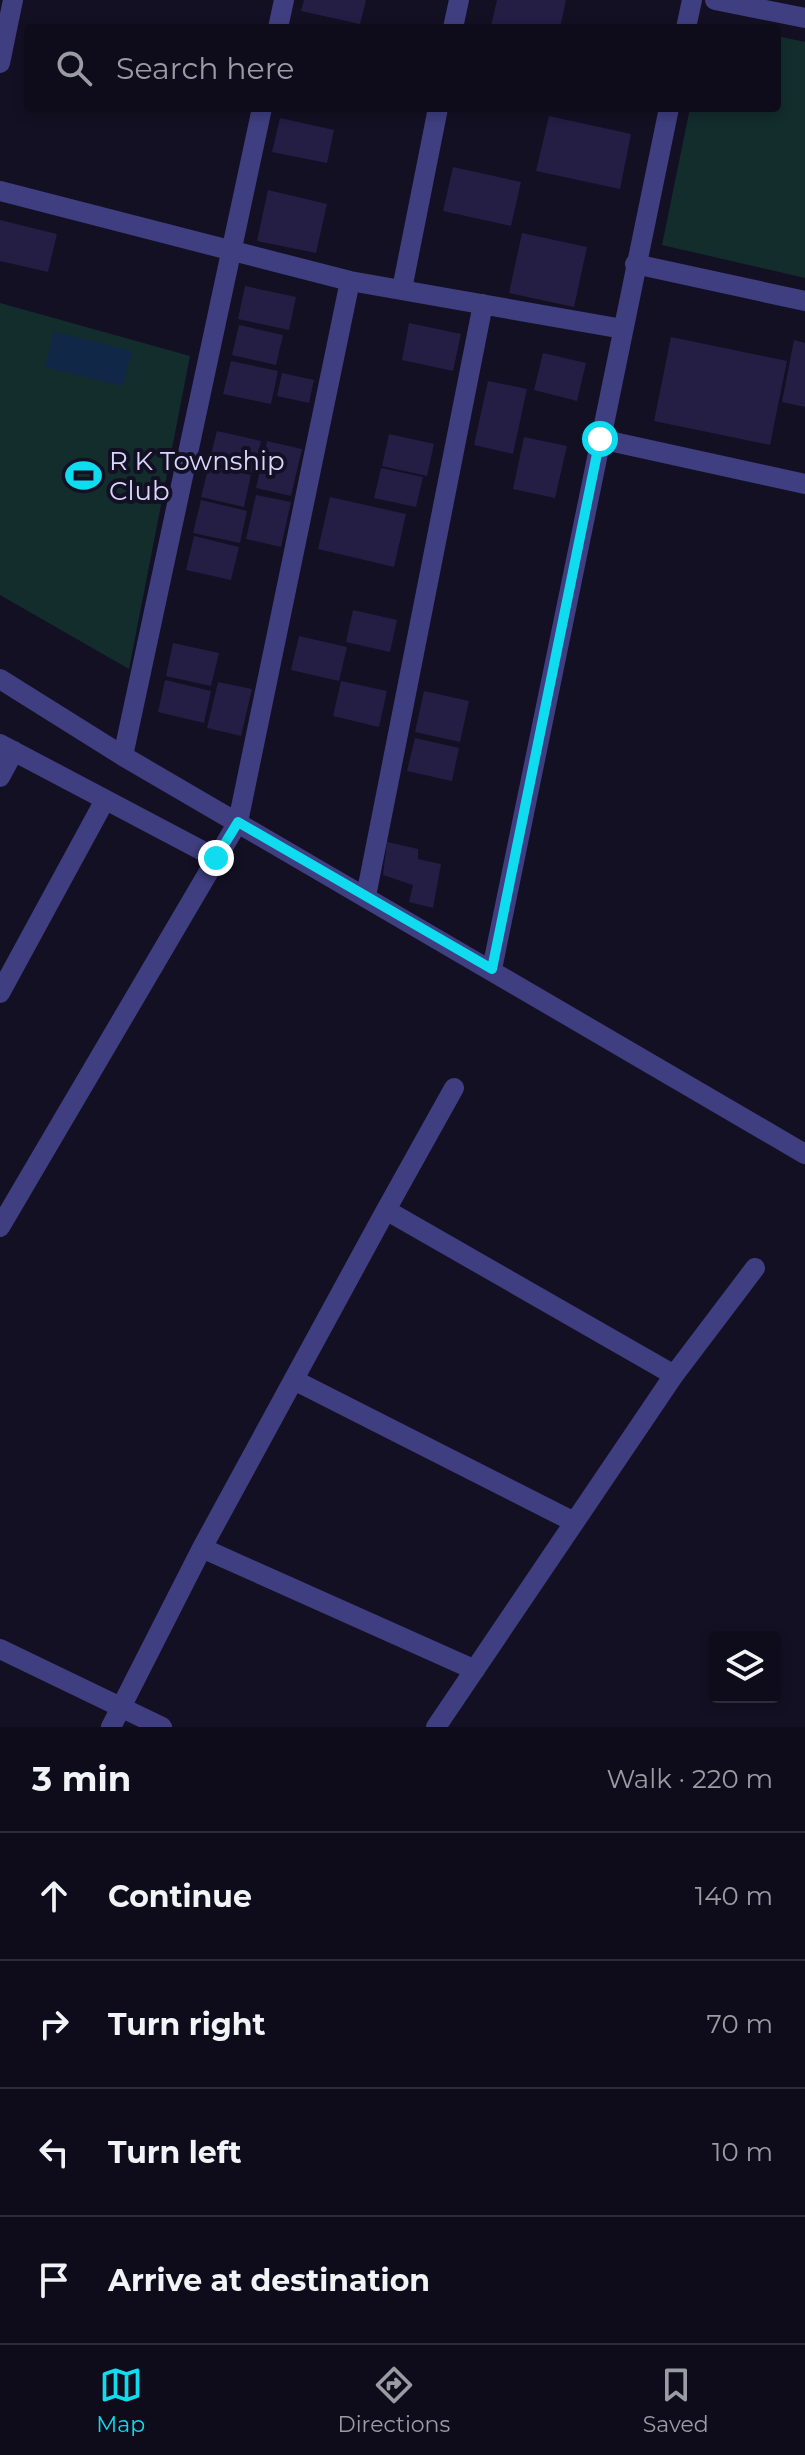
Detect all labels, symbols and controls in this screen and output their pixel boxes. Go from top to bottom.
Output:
search box [24,24,781,112]
icon: search [52,46,96,90]
text: Search here [116,50,294,87]
route start [582,421,618,457]
place label: R K Township Club [109,445,285,507]
sports icon: R K Township Club [64,457,102,495]
route end [198,840,234,876]
map controls [709,1631,781,1703]
button: layers [709,1631,781,1703]
text: 3 min [32,1758,131,1800]
text: Walk · 220 m [606,1763,773,1795]
icon: ahead [32,1874,76,1918]
text: Continue [108,1878,252,1915]
text: 140 m [695,1880,773,1912]
icon: right [32,2002,76,2046]
text: Turn right [108,2006,265,2043]
text: 70 m [707,2008,773,2040]
icon: left [32,2130,76,2174]
text: Turn left [108,2134,241,2171]
text: 10 m [712,2136,773,2168]
icon: arrive [32,2258,76,2302]
text: Arrive at destination [108,2262,430,2299]
tab: Map [96,2363,145,2438]
tab: Directions [338,2363,450,2438]
tab: Saved [643,2363,709,2438]

